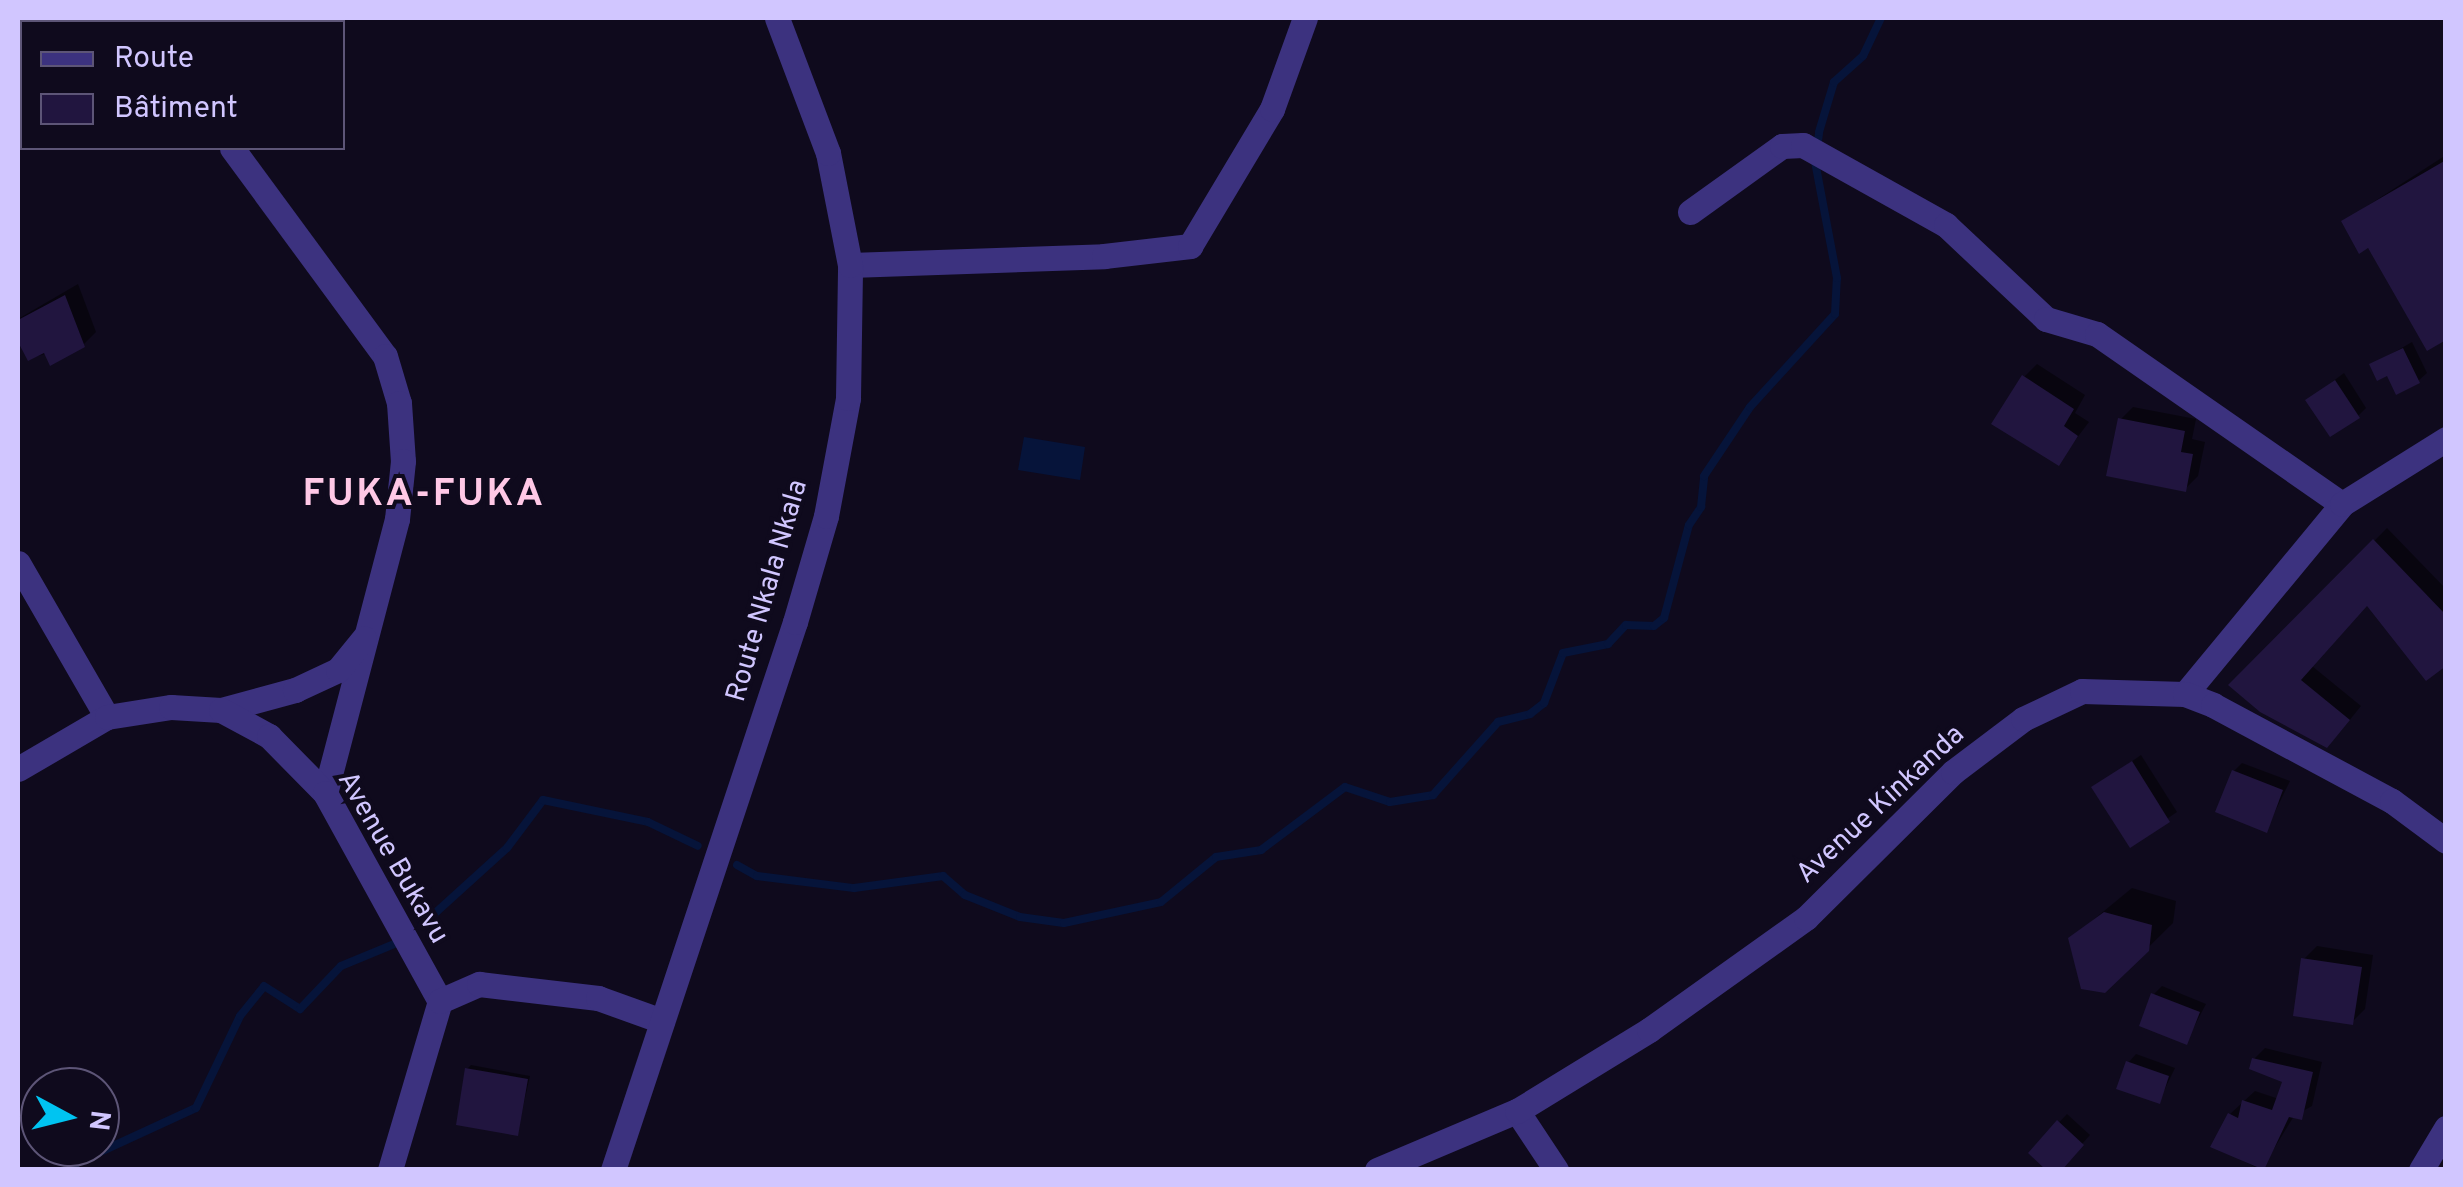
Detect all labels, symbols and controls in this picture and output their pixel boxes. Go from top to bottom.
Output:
legend [20,20,345,150]
text: Route [114,41,194,78]
text: Bâtiment [114,91,238,128]
district label: FUKA-FUKA [302,473,546,519]
street label: Route Nkala Nkala [720,476,816,706]
street label: Avenue Kinkanda [1790,719,1972,891]
street label: Avenue Bukavu [329,766,455,950]
north arrow [20,1067,120,1167]
text: N [79,1108,117,1133]

